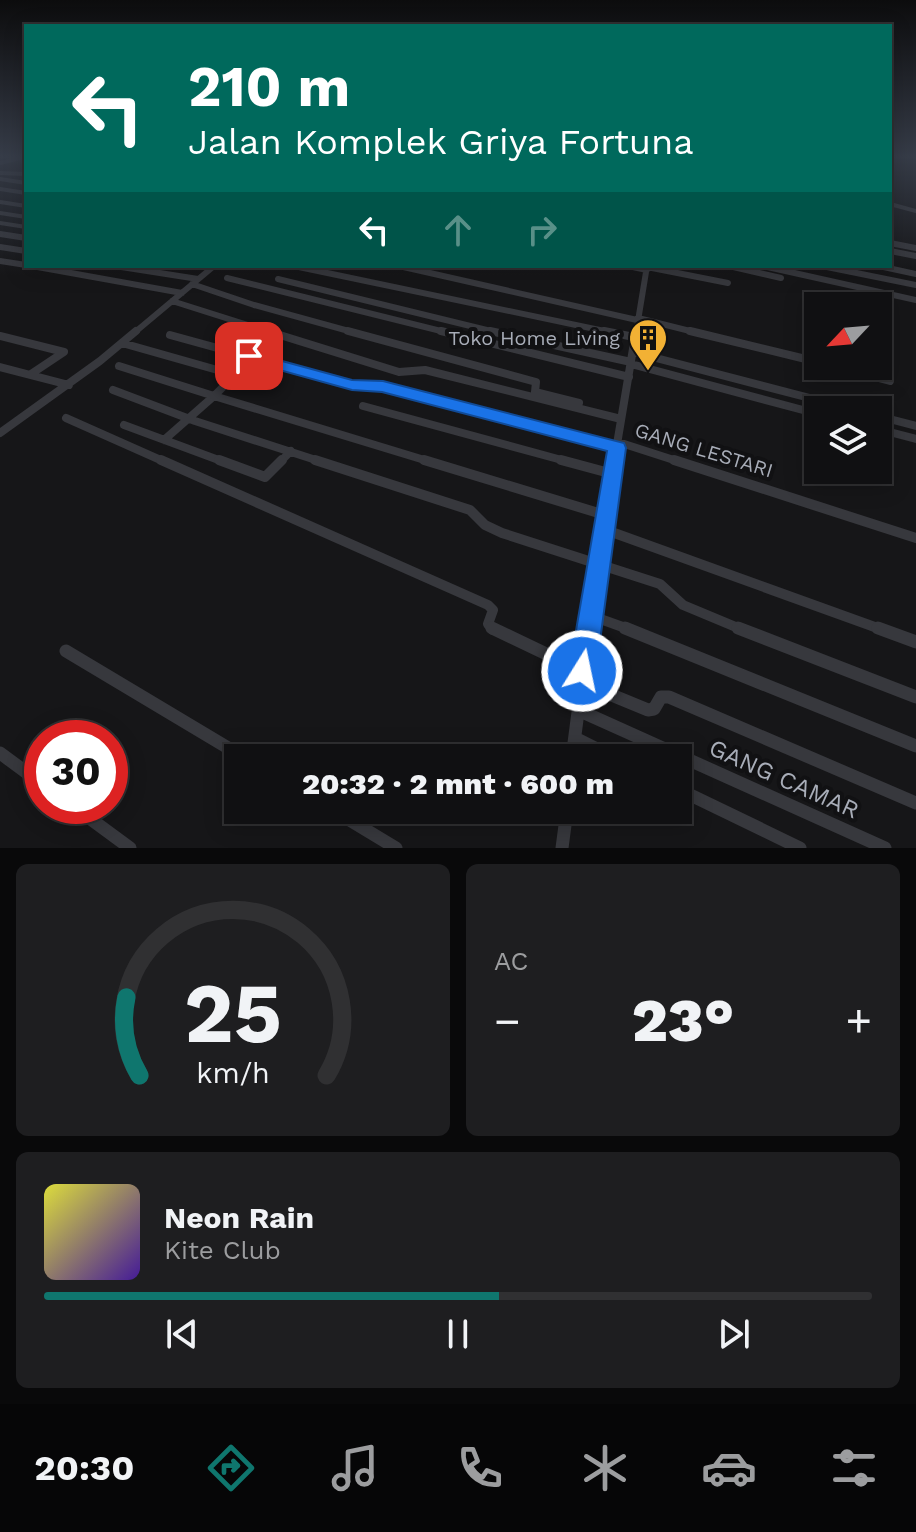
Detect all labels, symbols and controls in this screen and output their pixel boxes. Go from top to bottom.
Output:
text: 210 m [188,54,350,120]
icon: left [56,56,160,160]
text: Jalan Komplek Griya Fortuna [188,121,694,163]
icon: left [352,208,396,252]
icon: ahead [436,208,480,252]
icon: right [520,208,564,252]
north arrow [804,292,892,380]
map controls [804,292,892,484]
building icon: Toko Home Living [627,317,669,372]
pin [215,322,283,390]
place label: Toko Home Living [448,326,620,350]
icon: arrive [227,334,271,378]
button: layers [804,396,892,484]
street label: GANG LESTARI [632,418,776,482]
position arrow [540,629,624,713]
speed limit sign: 30 [24,720,128,824]
street label: GANG CAMAR [705,733,863,825]
text: 20:32 · 2 mnt · 600 m [302,766,614,801]
text: AC [494,946,528,976]
text: 25 [184,965,282,1062]
text: 23° [632,985,734,1056]
text: − [494,995,521,1047]
text: + [845,995,872,1047]
text: km/h [196,1056,270,1090]
text: Neon Rain [164,1200,314,1235]
text: Kite Club [164,1235,281,1265]
icon: previous [160,1312,204,1356]
icon: pause [436,1312,480,1356]
icon: next [712,1312,756,1356]
icon: directions [203,1440,259,1496]
icon: music [327,1440,383,1496]
icon: phone [452,1440,508,1496]
icon: climate [577,1440,633,1496]
icon: car [701,1440,757,1496]
icon: filters [826,1440,882,1496]
text: 20:30 [34,1447,134,1489]

